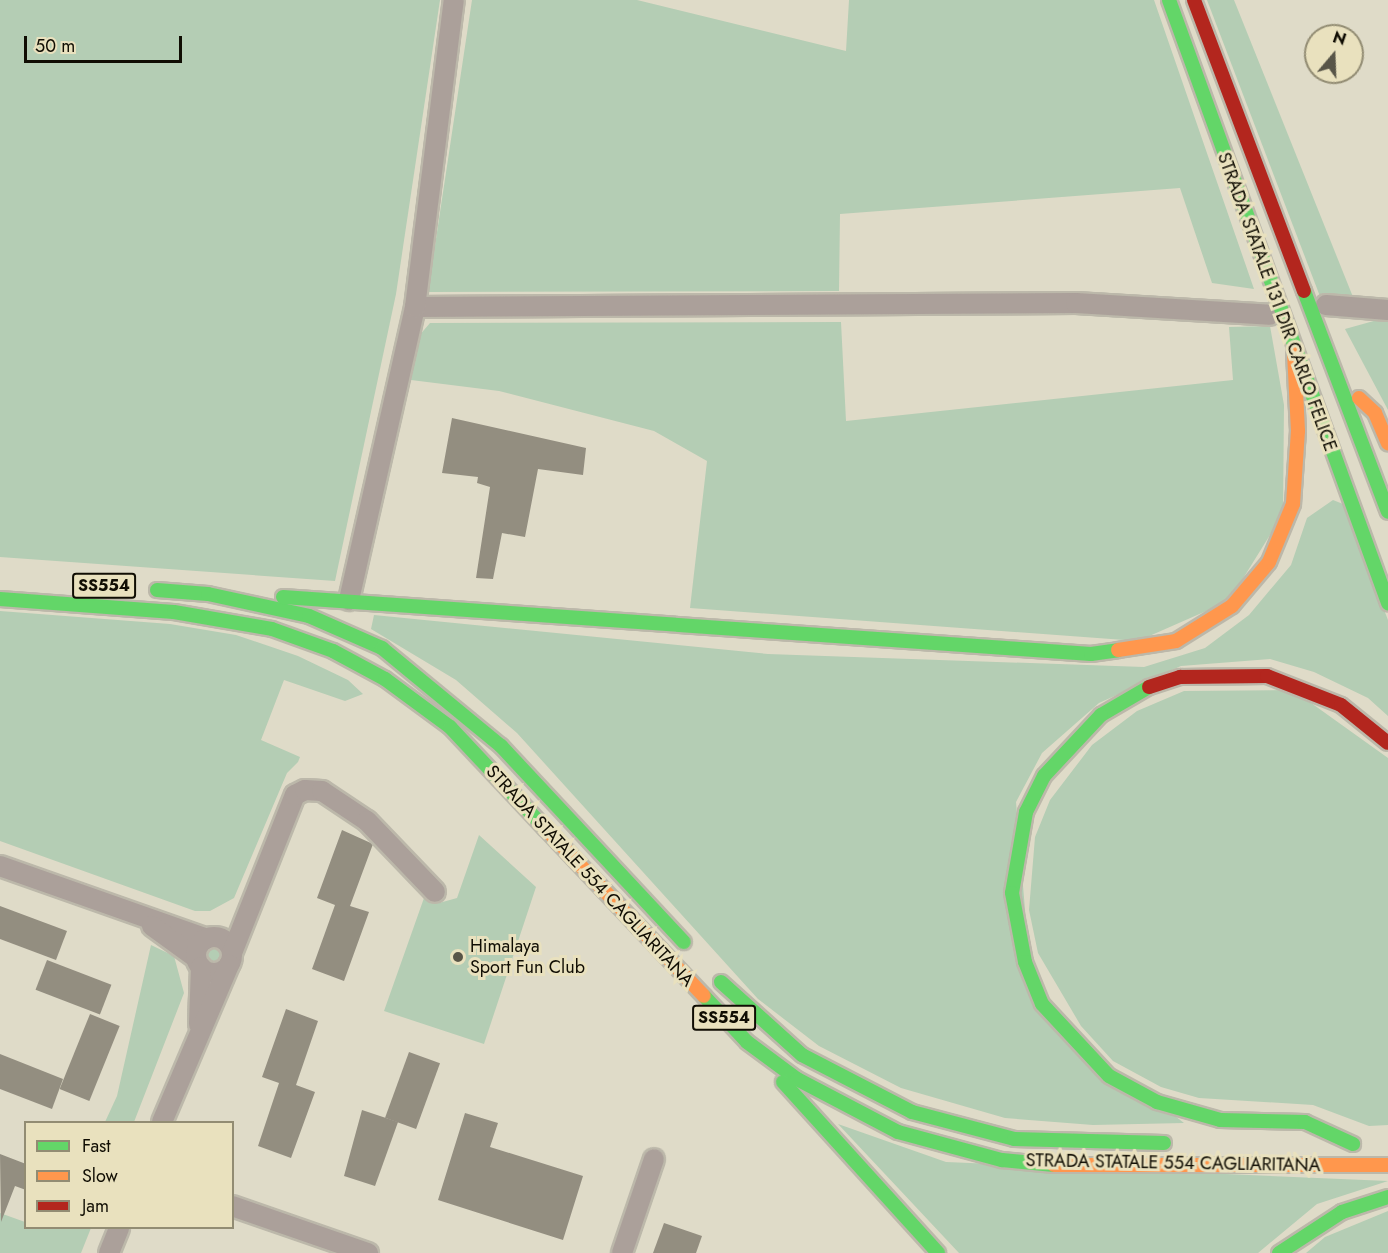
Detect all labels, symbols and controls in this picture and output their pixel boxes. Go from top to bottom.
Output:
scale bar [27,24,184,62]
north arrow [1304,24,1364,84]
text: N [1330,25,1349,51]
text: 50 m [35,33,75,59]
street label: STRADA STATALE 131 DIR CARLO FELICE [1213,150,1341,454]
road number: SS554 [71,573,137,599]
street label: STRADA STATALE 554 CAGLIARITANA [482,761,698,991]
place label: Himalaya Sport Fun Club [470,936,585,978]
marker: Himalaya Sport Fun Club [451,950,465,964]
road number: SS554 [691,1005,757,1031]
legend [24,1121,234,1229]
text: Fast [82,1133,111,1159]
street label: STRADA STATALE 554 CAGLIARITANA [1025,1150,1321,1176]
text: Slow [82,1163,118,1189]
text: Jam [82,1193,109,1219]

